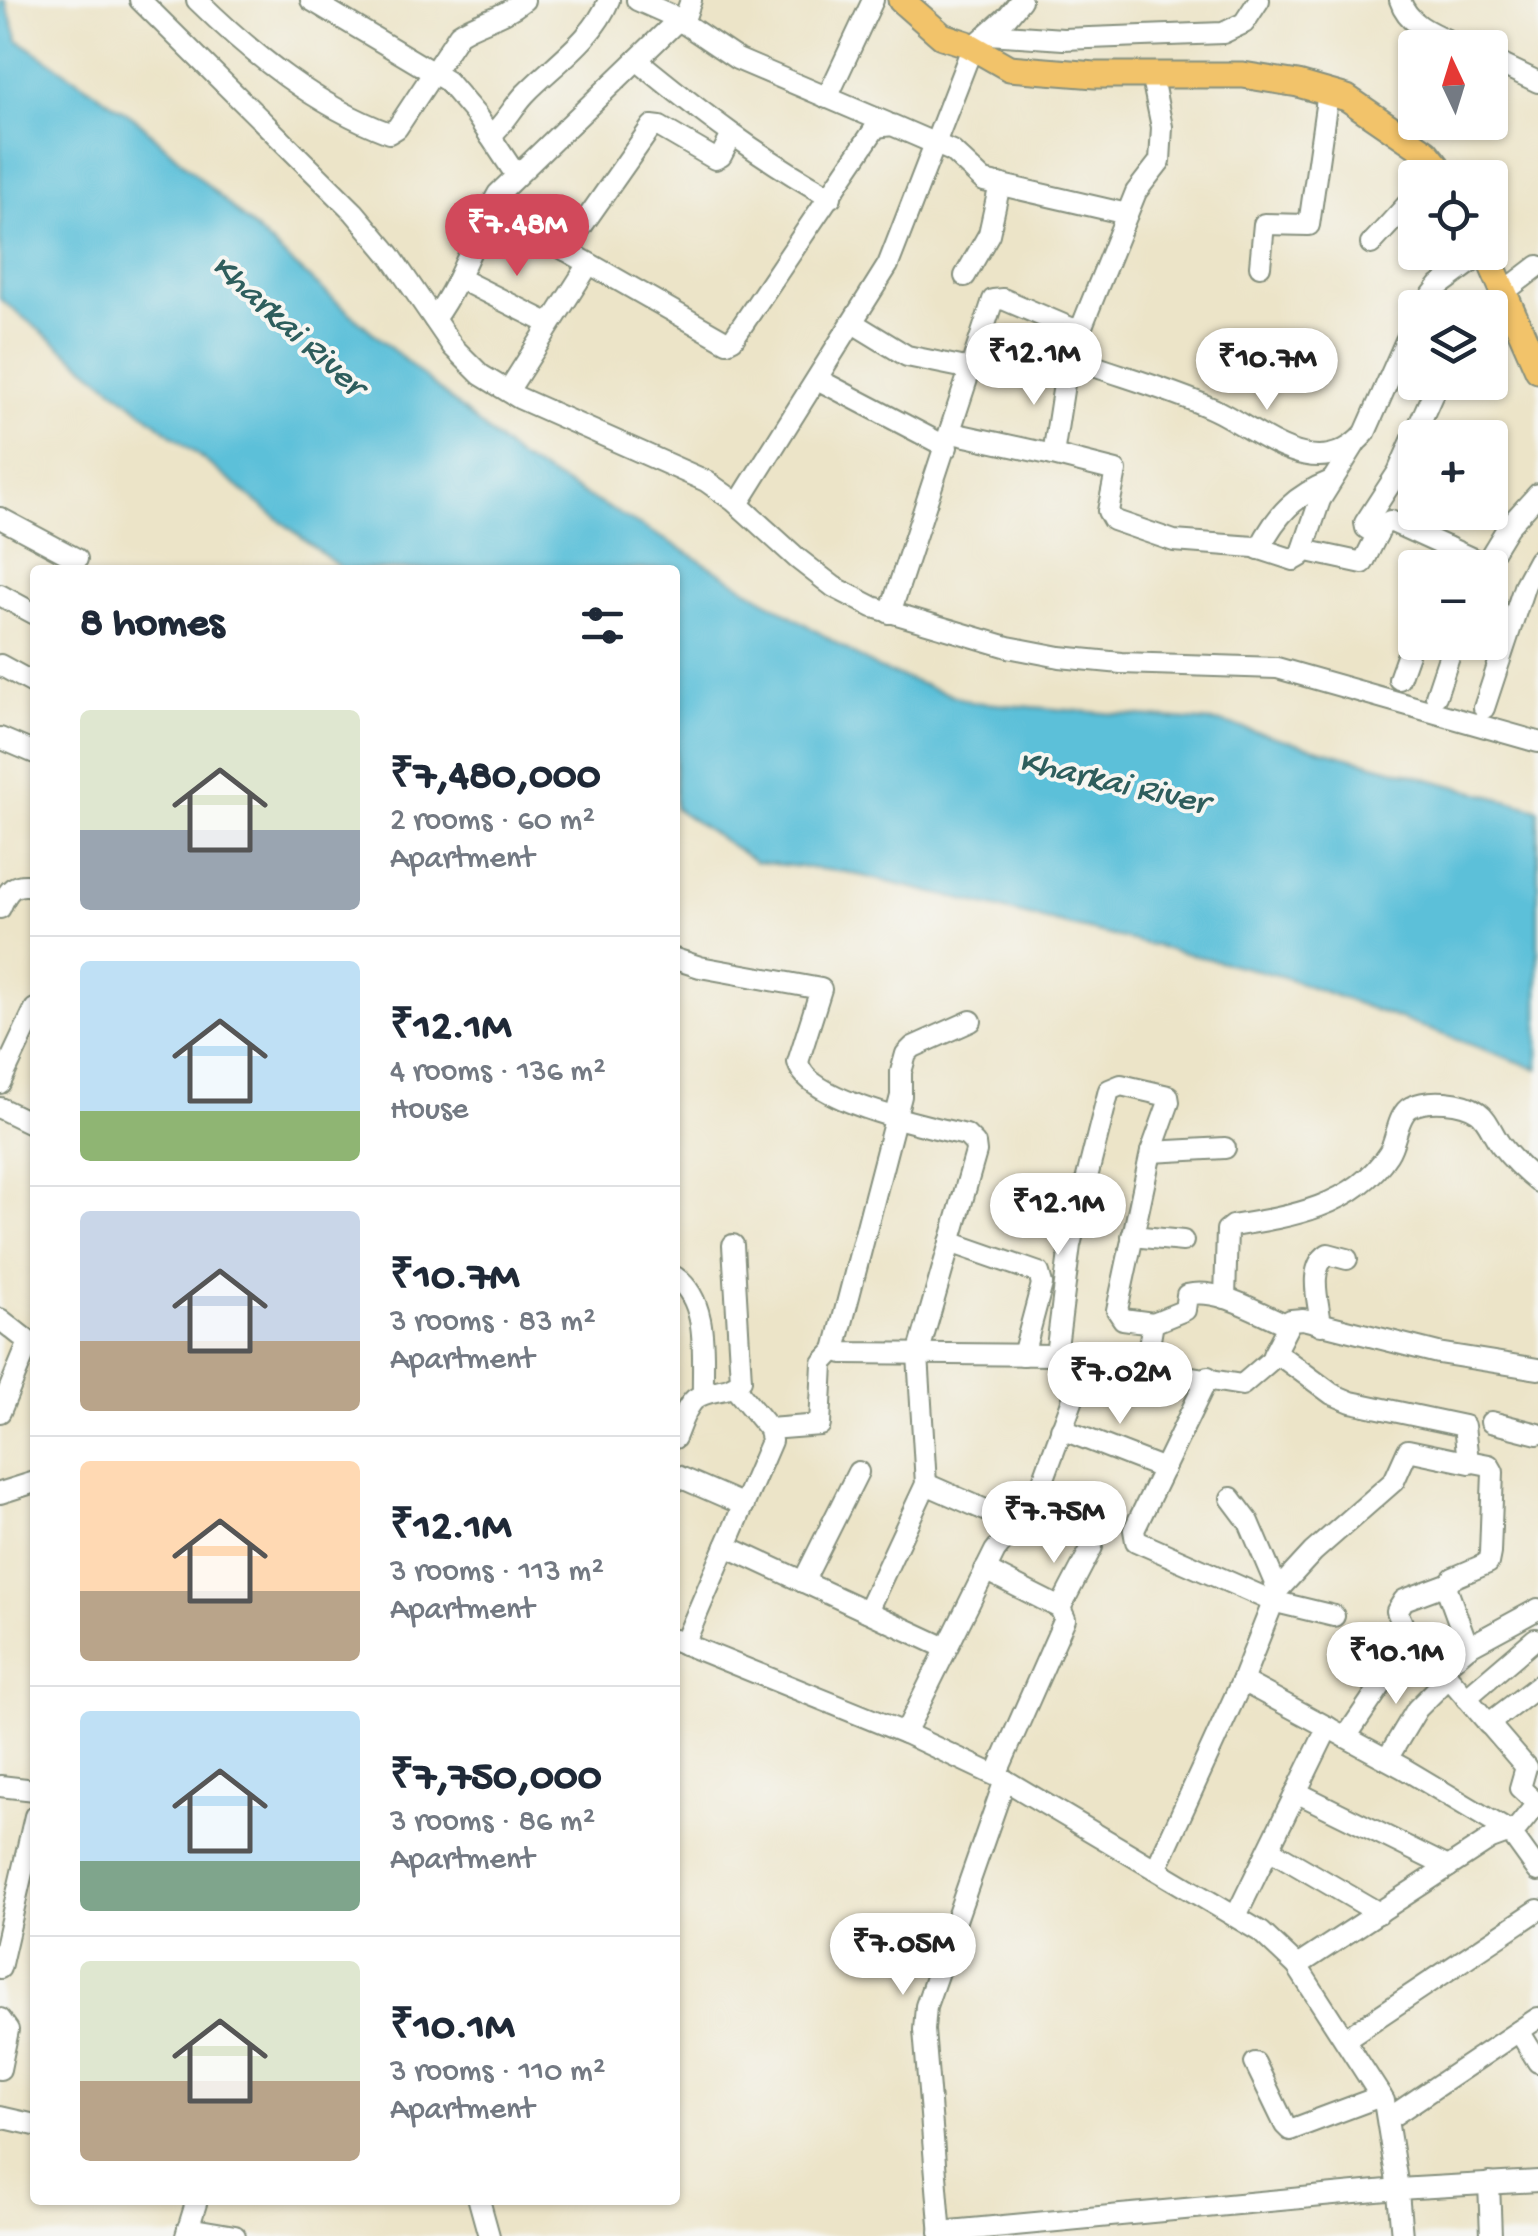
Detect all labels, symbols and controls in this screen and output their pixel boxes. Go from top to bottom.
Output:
north arrow [1398,30,1508,140]
map controls [1398,30,1508,660]
button: locate [1398,160,1508,270]
pin: ₹7.48M [436,194,598,279]
text: ₹7.48M [467,207,567,245]
water label: Kharkai River [201,247,377,411]
button: layers [1398,290,1508,400]
pin: ₹12.1M [953,323,1115,408]
pin: ₹10.7M [1186,328,1348,413]
text: ₹12.1M [988,336,1080,374]
text: ₹10.7M [1218,341,1316,379]
button: + [1398,420,1508,530]
button: − [1398,550,1508,660]
icon: filters [575,598,630,653]
text: 8 homes [80,601,224,650]
water label: Kharkai River [1014,743,1218,827]
icon: home [160,750,280,870]
text: ₹7,480,000 [390,754,601,803]
text: 2 rooms · 60 m² [390,803,595,841]
text: Apartment [390,841,534,879]
icon: home [160,1001,280,1121]
text: ₹12.1M [390,1005,511,1054]
text: 4 rooms · 136 m² [390,1054,606,1092]
text: House [390,1092,468,1130]
pin: ₹12.1M [977,1173,1139,1258]
text: ₹12.1M [1012,1186,1104,1224]
icon: home [160,1251,280,1371]
text: ₹10.7M [390,1255,519,1304]
text: 3 rooms · 83 m² [390,1304,596,1342]
text: Apartment [390,1342,534,1380]
pin: ₹7.02M [1039,1342,1201,1427]
text: ₹7.02M [1069,1355,1171,1393]
pin: ₹7.75M [973,1481,1135,1566]
text: ₹7.75M [1004,1494,1104,1532]
icon: home [160,1501,280,1621]
text: ₹12.1M [390,1505,511,1554]
text: 3 rooms · 113 m² [390,1554,604,1592]
text: Apartment [390,1592,534,1630]
pin: ₹10.1M [1315,1622,1477,1707]
text: ₹10.1M [1349,1635,1443,1673]
icon: home [160,1751,280,1871]
text: ₹7,750,000 [390,1755,602,1804]
text: 3 rooms · 86 m² [390,1804,595,1842]
text: Apartment [390,1842,534,1880]
pin: ₹7.05M [822,1913,984,1998]
text: ₹7.05M [852,1926,954,1964]
icon: home [160,2001,280,2121]
text: ₹10.1M [390,2005,514,2054]
text: 3 rooms · 110 m² [390,2054,605,2092]
text: Apartment [390,2092,534,2130]

